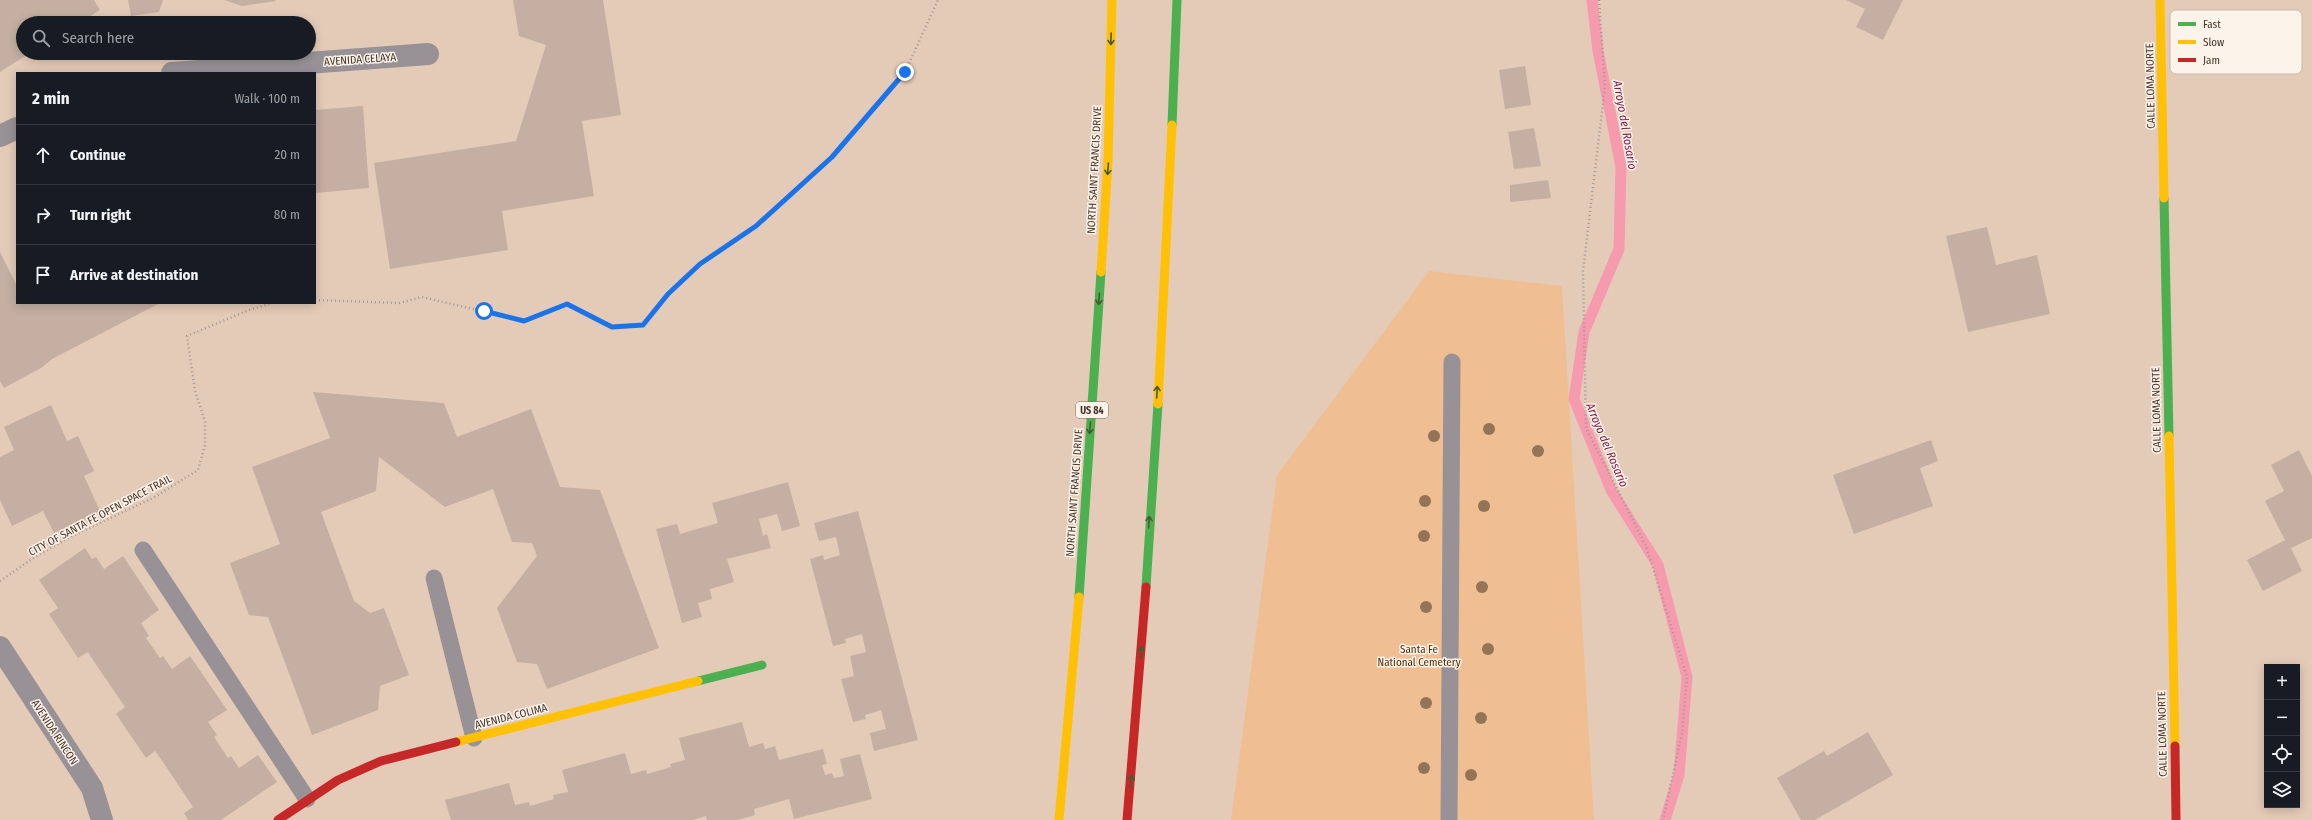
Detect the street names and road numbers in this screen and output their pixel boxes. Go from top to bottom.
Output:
street label: CALLE LOMA NORTE [2143,43,2158,129]
street label: AVENIDA CELAYA [324,50,397,69]
street label: NORTH SAINT FRANCIS DRIVE [1085,106,1104,234]
street label: CALLE LOMA NORTE [2149,367,2164,453]
road number: US 84 [1076,402,1108,418]
street label: NORTH SAINT FRANCIS DRIVE [1064,429,1085,557]
street label: CITY OF SANTA FE OPEN SPACE TRAIL [26,472,174,559]
street label: CALLE LOMA NORTE [2155,691,2170,777]
street label: AVENIDA RINCON [29,697,80,767]
street label: AVENIDA COLIMA [474,701,549,732]

